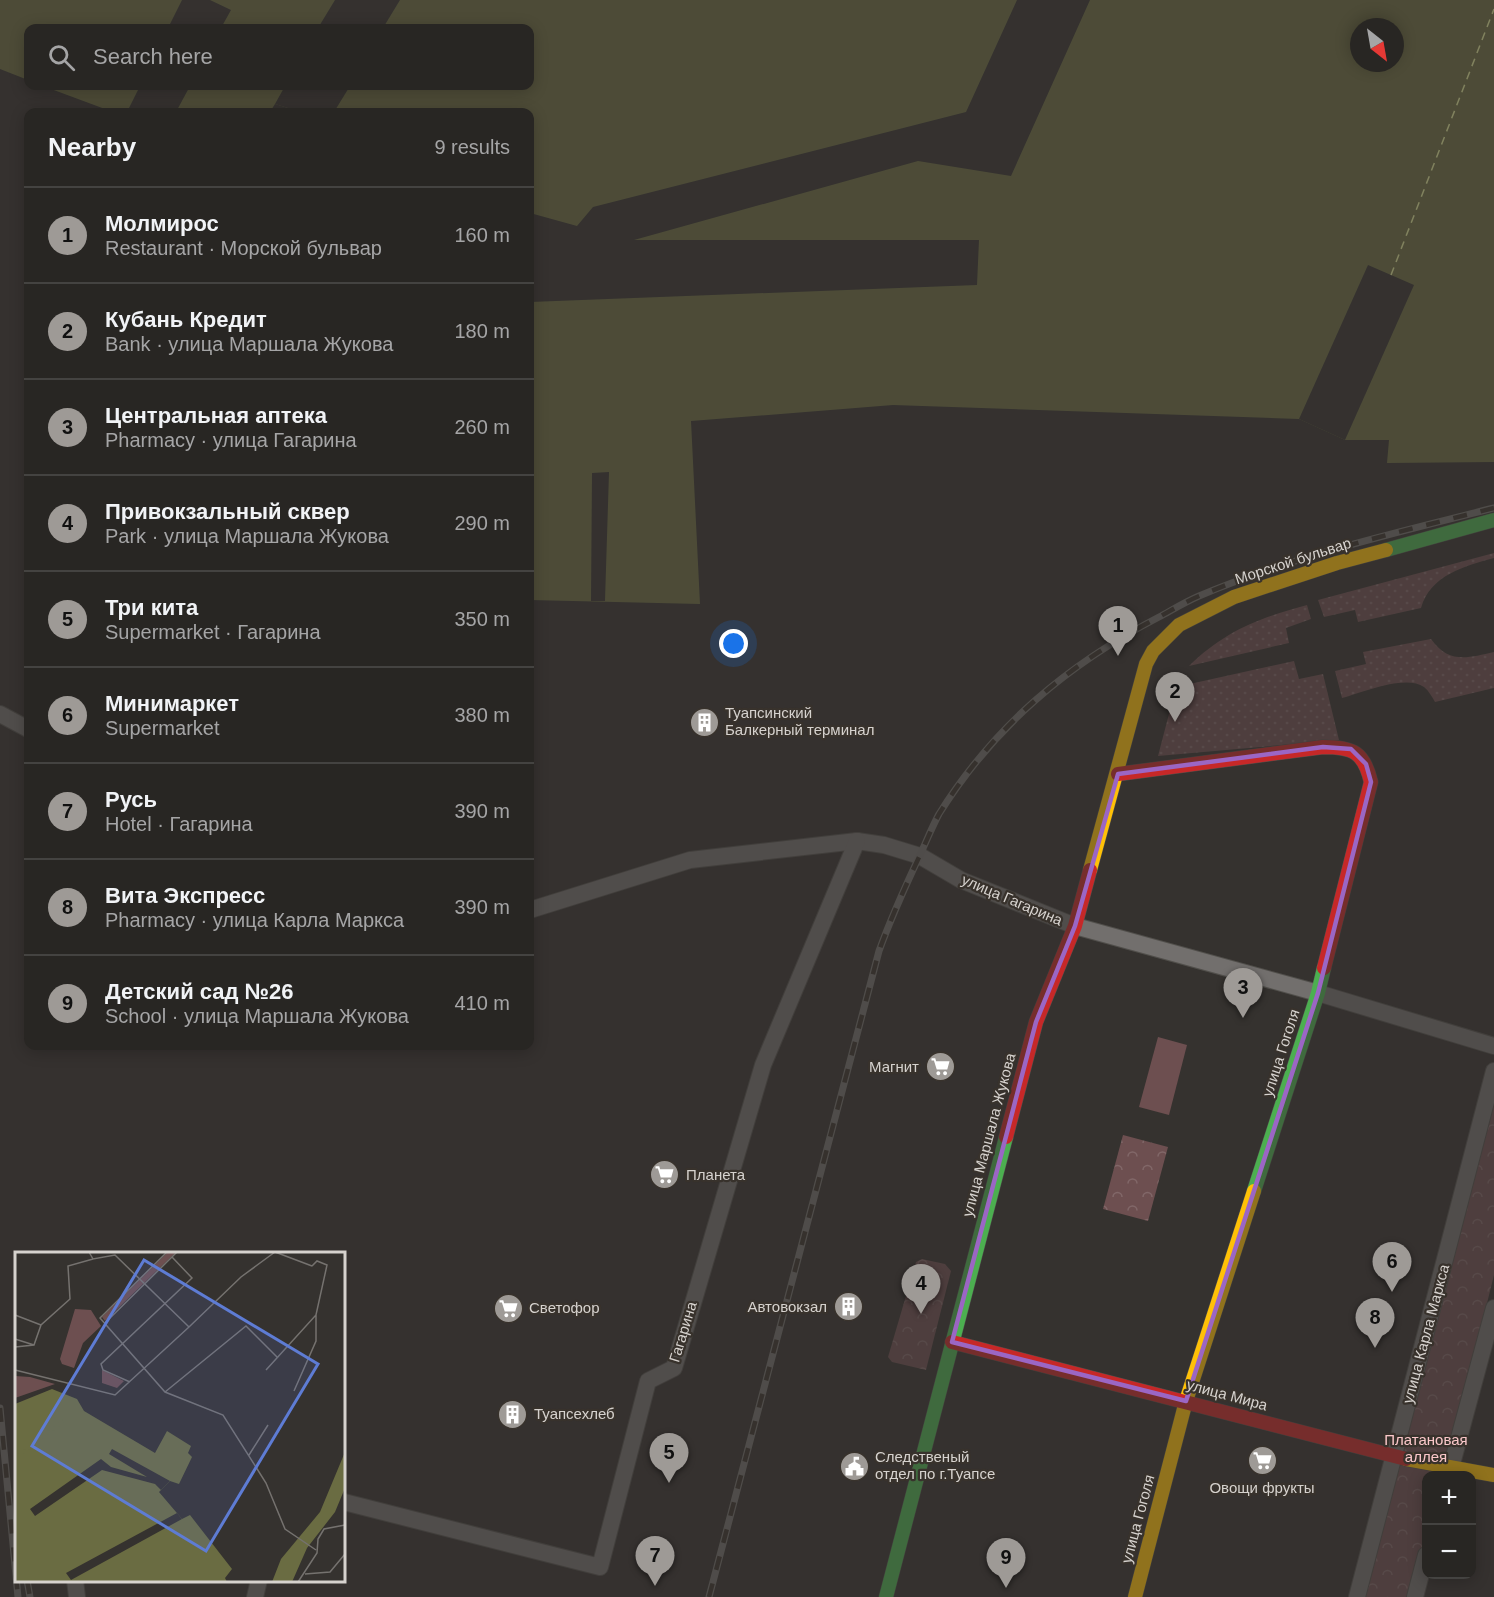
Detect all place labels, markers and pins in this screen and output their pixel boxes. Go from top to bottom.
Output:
pin: 1 [1098,606,1138,656]
pin: 2 [1156,672,1194,722]
place label: Туапсинский Балкерный терминал [725,704,874,738]
building icon: Туапсинский Балкерный терминал [688,706,720,738]
pin: 3 [1224,968,1262,1018]
supermarket icon: Магнит [924,1051,956,1083]
place label: Магнит [869,1058,919,1075]
supermarket icon: Планета [649,1159,681,1191]
place label: Планета [686,1166,746,1183]
pin: 6 [1372,1242,1412,1292]
pin: 4 [902,1264,940,1314]
building icon: Автовокзал [832,1291,864,1323]
supermarket icon: Светофор [492,1292,524,1324]
place label: Автовокзал [747,1298,827,1315]
pin: 8 [1356,1298,1394,1348]
place label: Светофор [529,1299,600,1316]
building icon: Туапсехлеб [497,1398,529,1430]
place label: Туапсехлеб [534,1405,615,1422]
pin: 5 [650,1434,688,1483]
supermarket icon: Овощи фрукты [1246,1445,1278,1477]
place label: Следственый отдел по г.Туапсе [875,1448,995,1482]
public building icon: Следственый отдел по г.Туапсе [838,1450,870,1482]
place label: Овощи фрукты [1209,1479,1315,1496]
pin: 7 [636,1536,674,1586]
pin: 9 [986,1538,1026,1588]

